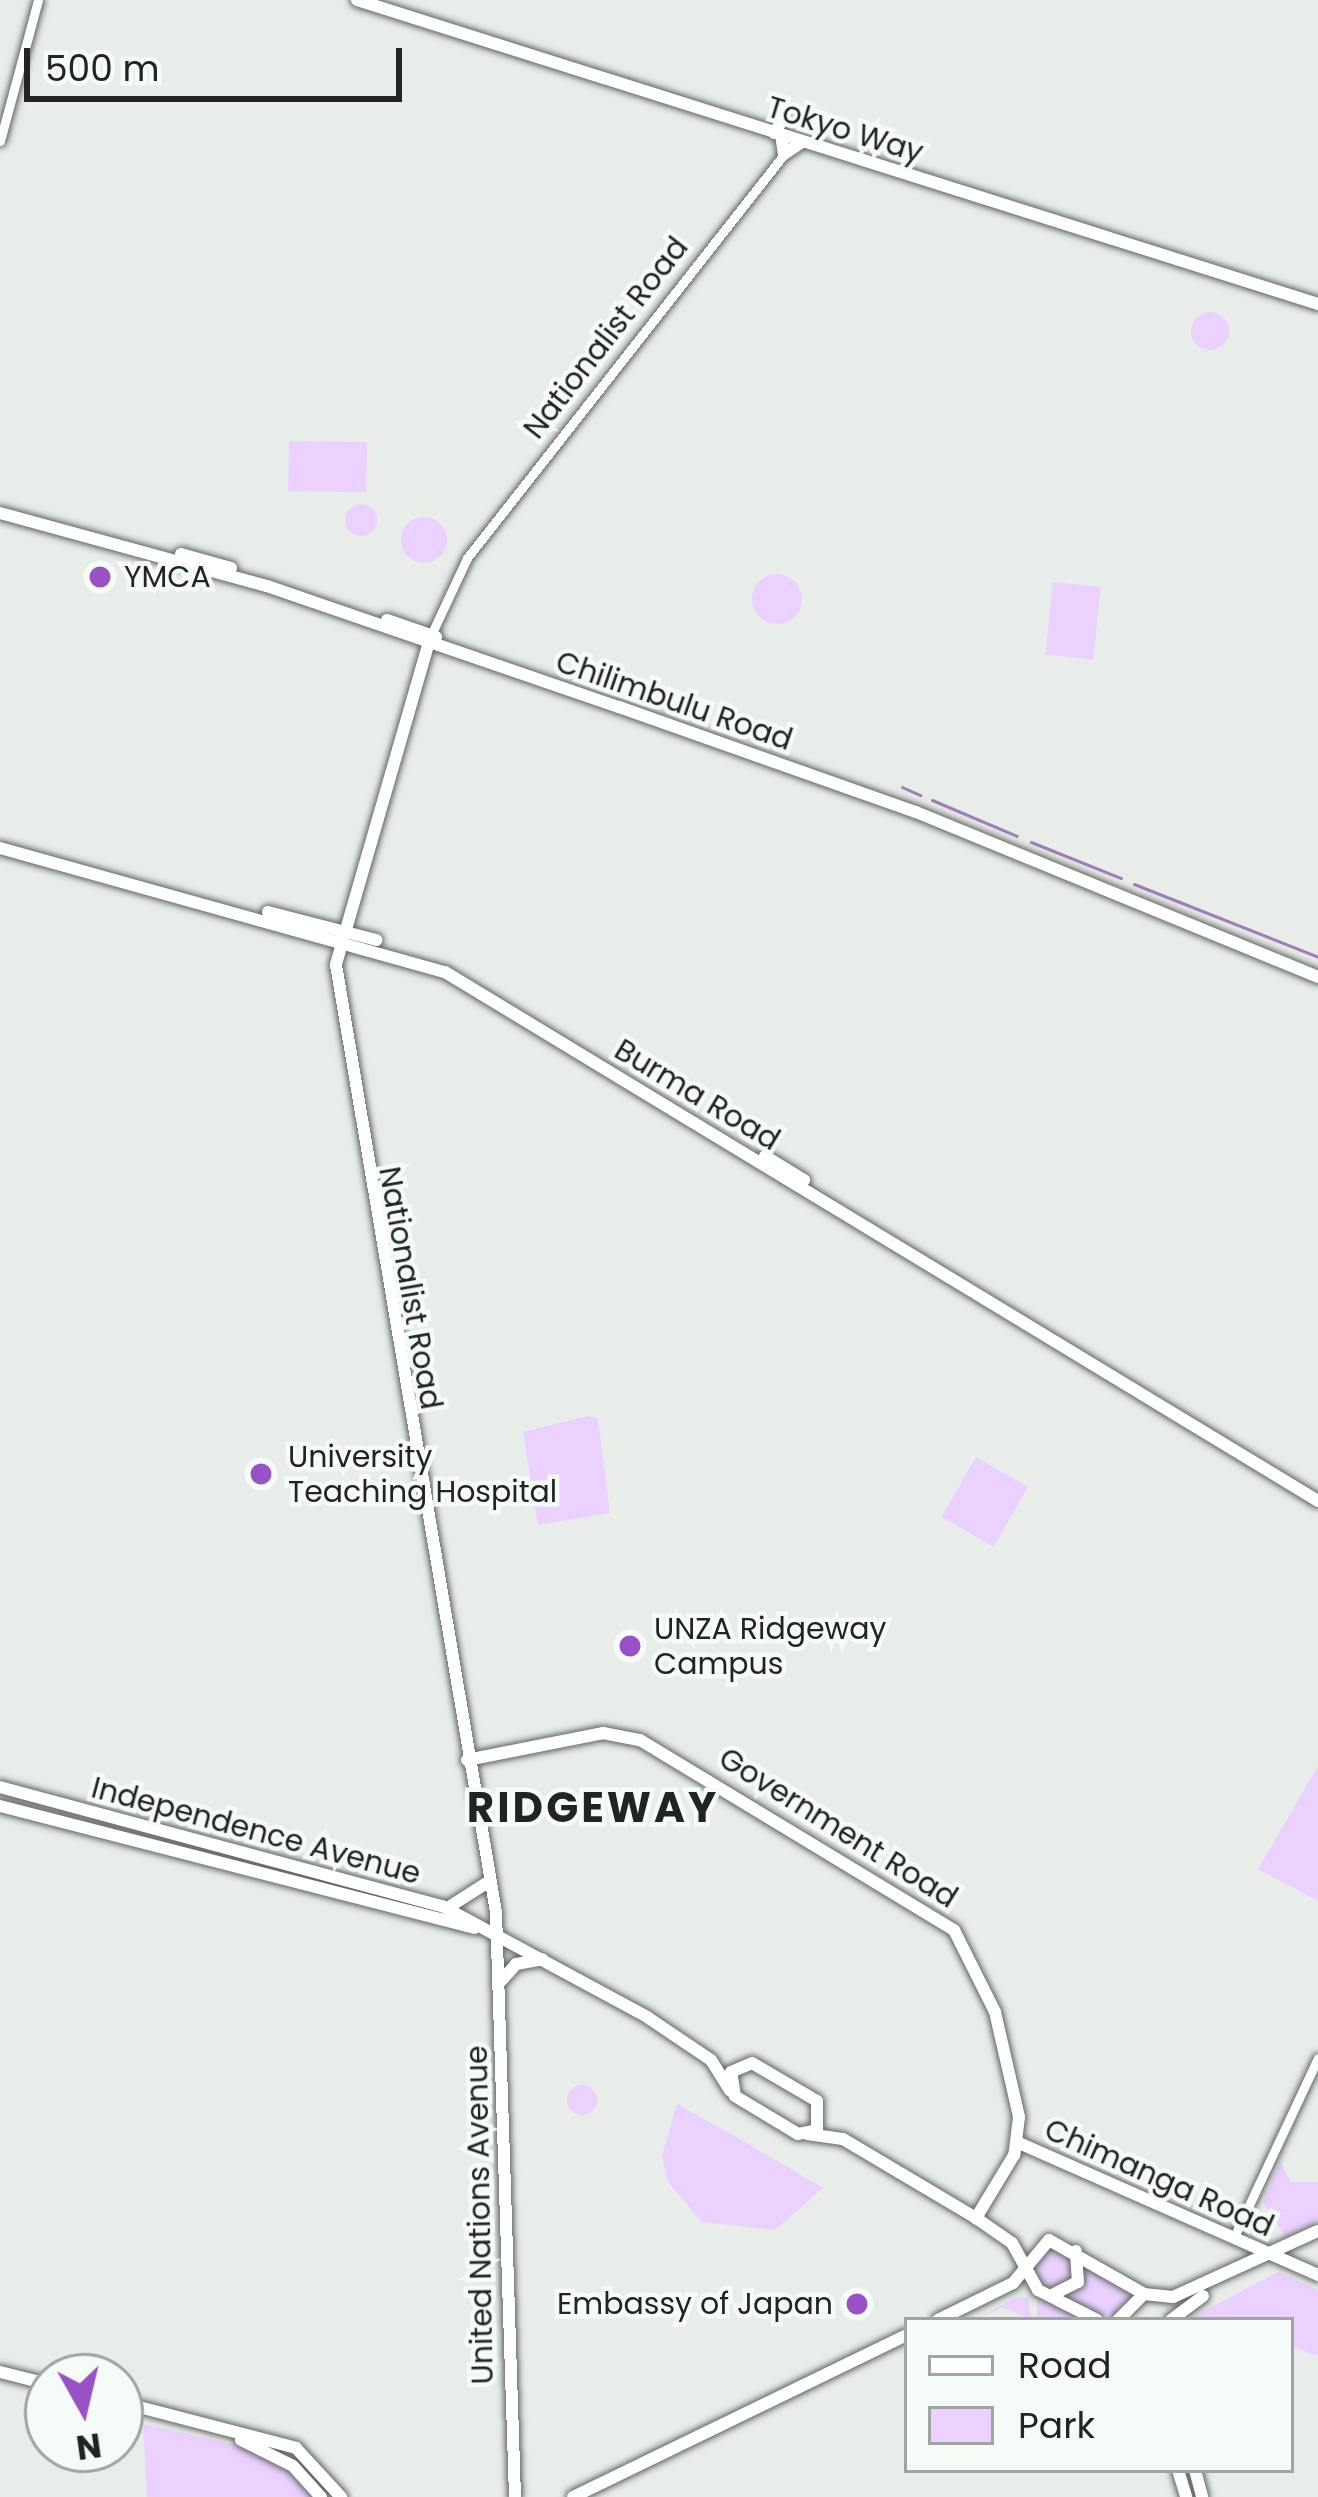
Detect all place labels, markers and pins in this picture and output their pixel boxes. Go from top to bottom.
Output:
place label: YMCA [124,559,211,595]
marker: YMCA [87,564,113,590]
place label: University Teaching Hospital [288,1439,557,1510]
marker: University Teaching Hospital [245,1458,277,1490]
place label: UNZA Ridgeway Campus [654,1611,886,1682]
marker: UNZA Ridgeway Campus [617,1633,643,1659]
place label: Embassy of Japan [557,2286,833,2322]
marker: Embassy of Japan [844,2291,870,2317]

